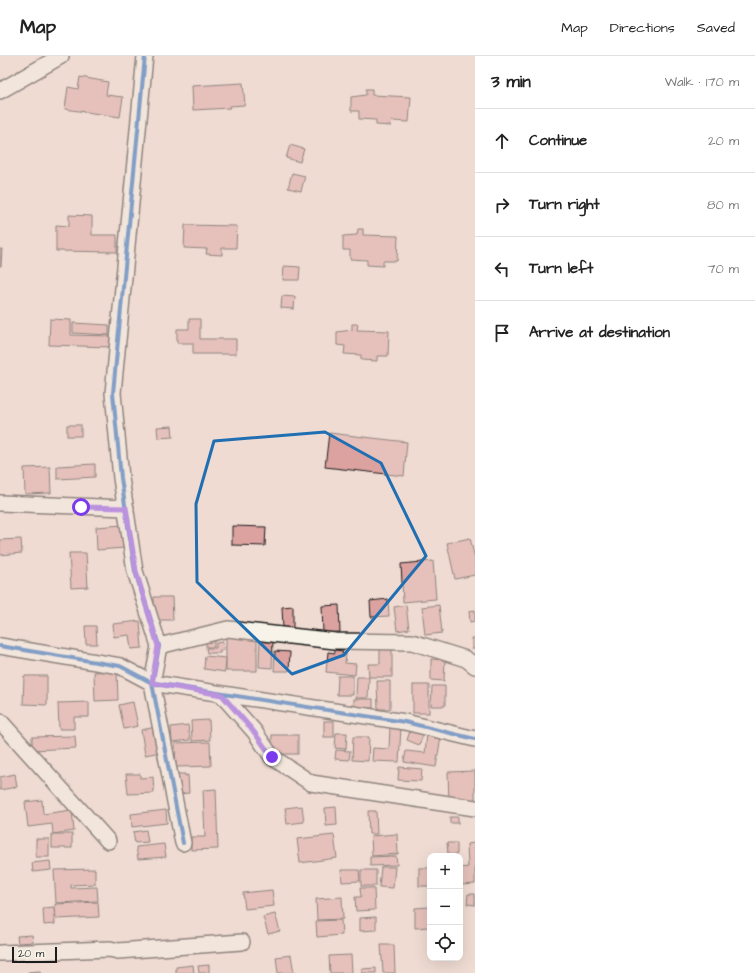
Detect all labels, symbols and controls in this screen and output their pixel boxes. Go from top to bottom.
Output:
text: Map [20,14,56,41]
text: Map [561,18,588,38]
text: Directions [610,18,675,38]
text: Saved [697,18,735,38]
text: 3 min [491,70,531,94]
text: Walk · 170 m [665,73,739,91]
icon: ahead [491,130,513,152]
text: Continue [529,130,587,151]
text: 20 m [708,132,739,150]
icon: right [491,194,513,216]
text: Turn right [529,194,600,215]
text: 80 m [707,196,739,214]
icon: left [491,258,513,280]
text: Turn left [529,258,593,279]
text: 70 m [707,260,739,278]
icon: arrive [491,322,513,344]
text: Arrive at destination [529,322,670,343]
route start [72,498,90,516]
route end [263,748,281,766]
map controls [427,853,463,961]
button: + [427,853,463,889]
button: − [427,889,463,925]
button: locate [427,925,463,961]
scale bar [12,945,57,964]
text: 20 m [18,946,44,961]

